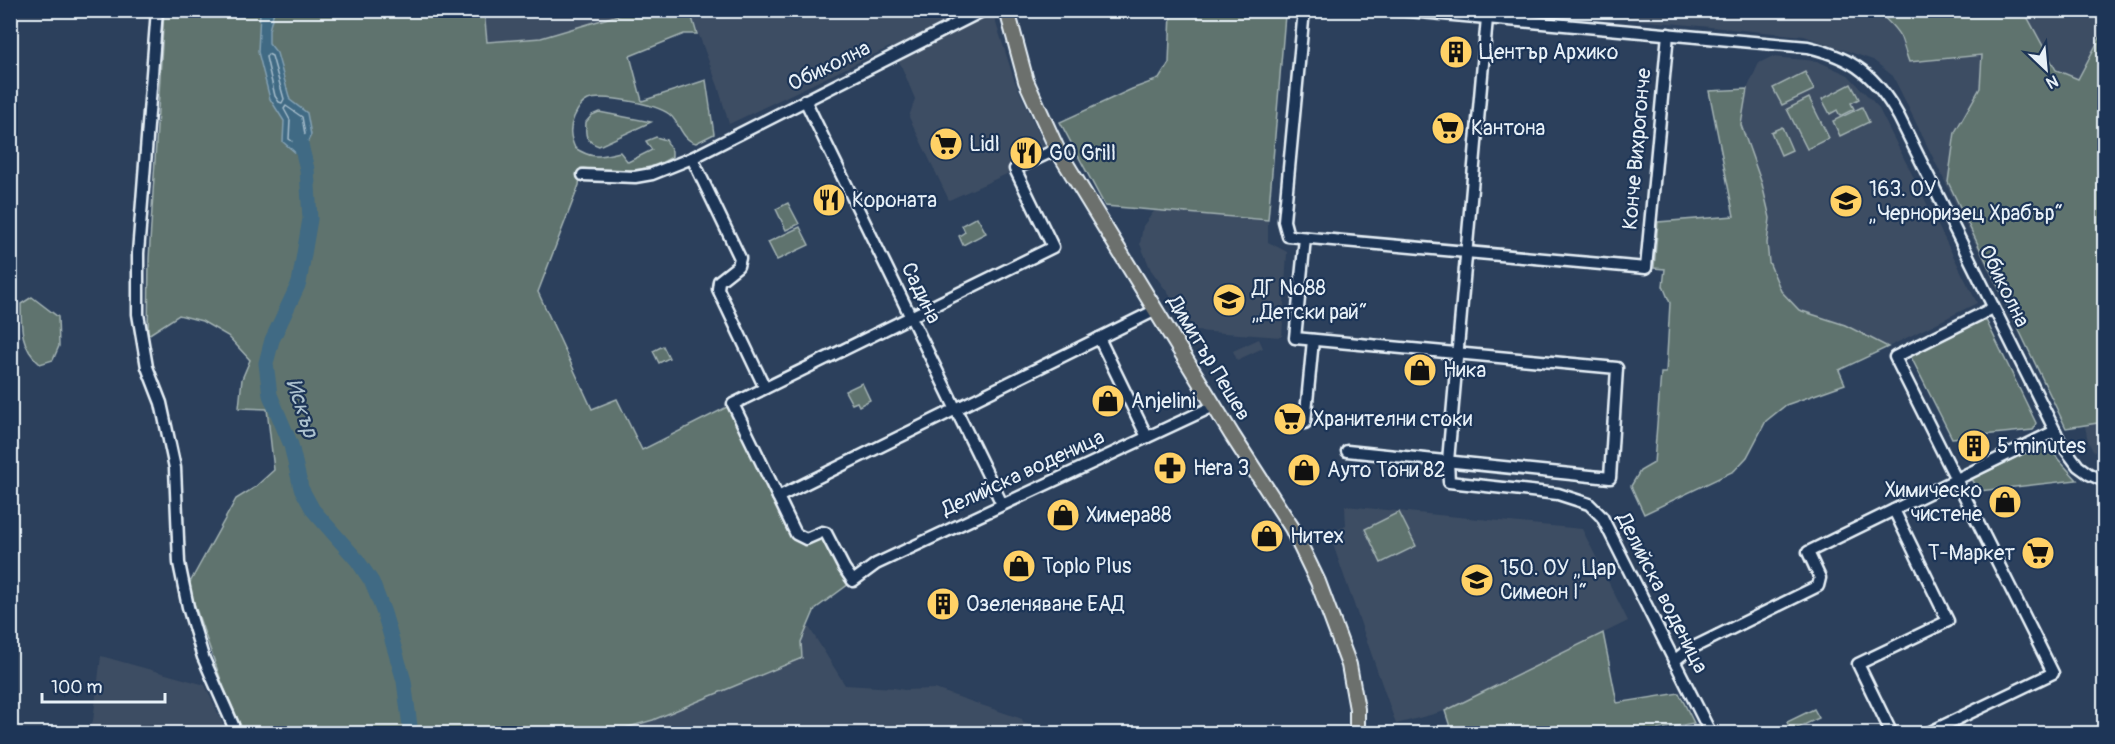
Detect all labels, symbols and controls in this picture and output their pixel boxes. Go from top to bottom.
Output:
building icon: Център Архико [1438,34,1474,70]
street label: Обиколна [783,35,875,97]
place label: Център Архико [1479,39,1618,66]
north arrow [2016,39,2076,99]
street label: Конче Вихрогонче [1616,66,1658,231]
text: N [2043,70,2061,93]
supermarket icon: Кантона [1430,110,1466,146]
place label: Кантона [1471,115,1545,142]
supermarket icon: Lidl [928,126,964,162]
place label: Lidl [969,131,1000,158]
restaurant icon: GO Grill [1008,135,1044,171]
place label: GO Grill [1049,140,1116,167]
place label: 163. ОУ „Черноризец Храбър“ [1869,176,2063,227]
restaurant icon: Короната [811,182,847,218]
school or university icon: 163. ОУ „Черноризец Храбър“ [1828,183,1864,219]
place label: Короната [852,187,937,214]
street label: Обиколна [1973,240,2035,332]
street label: Садина [895,258,947,328]
place label: ДГ №88 „Детски рай“ [1251,275,1368,326]
school or university icon: ДГ №88 „Детски рай“ [1211,282,1247,318]
street label: Димитър Пешев [1160,289,1257,426]
shop icon: Ника [1402,352,1438,388]
place label: Ника [1443,357,1486,384]
water label: Искър [279,375,325,442]
shop icon: Anjelini [1090,383,1126,419]
place label: Anjelini [1131,388,1196,415]
supermarket icon: Хранителни стоки [1272,401,1308,437]
place label: Хранителни стоки [1313,406,1472,433]
street label: Делийска воденица [936,423,1109,523]
building icon: 5 minutes [1956,428,1992,464]
place label: 5 minutes [1997,433,2086,460]
pharmacy icon: Hera 3 [1152,450,1188,486]
shop icon: Ауто Тони 82 [1286,452,1322,488]
place label: Hera 3 [1193,455,1249,482]
place label: Ауто Тони 82 [1327,457,1446,484]
place label: Химическо чистене [1884,477,1983,528]
shop icon: Химическо чистене [1987,484,2023,520]
shop icon: Химера88 [1045,497,1081,533]
place label: Химера88 [1086,502,1172,529]
street label: Делийска воденица [1609,507,1714,678]
shop icon: Нитех [1249,518,1285,554]
place label: Нитех [1290,523,1344,550]
supermarket icon: Т-Маркет [2020,535,2056,571]
place label: Т-Маркет [1928,540,2015,567]
shop icon: Toplo Plus [1001,548,1037,584]
place label: Toplo Plus [1042,553,1132,580]
place label: 150. ОУ „Цар Симеон I“ [1500,555,1617,606]
school or university icon: 150. ОУ „Цар Симеон I“ [1459,562,1495,598]
building icon: Озеленяване ЕАД [925,586,961,622]
place label: Озеленяване ЕАД [966,591,1125,618]
scale bar [42,666,165,704]
text: 100 m [51,676,103,699]

